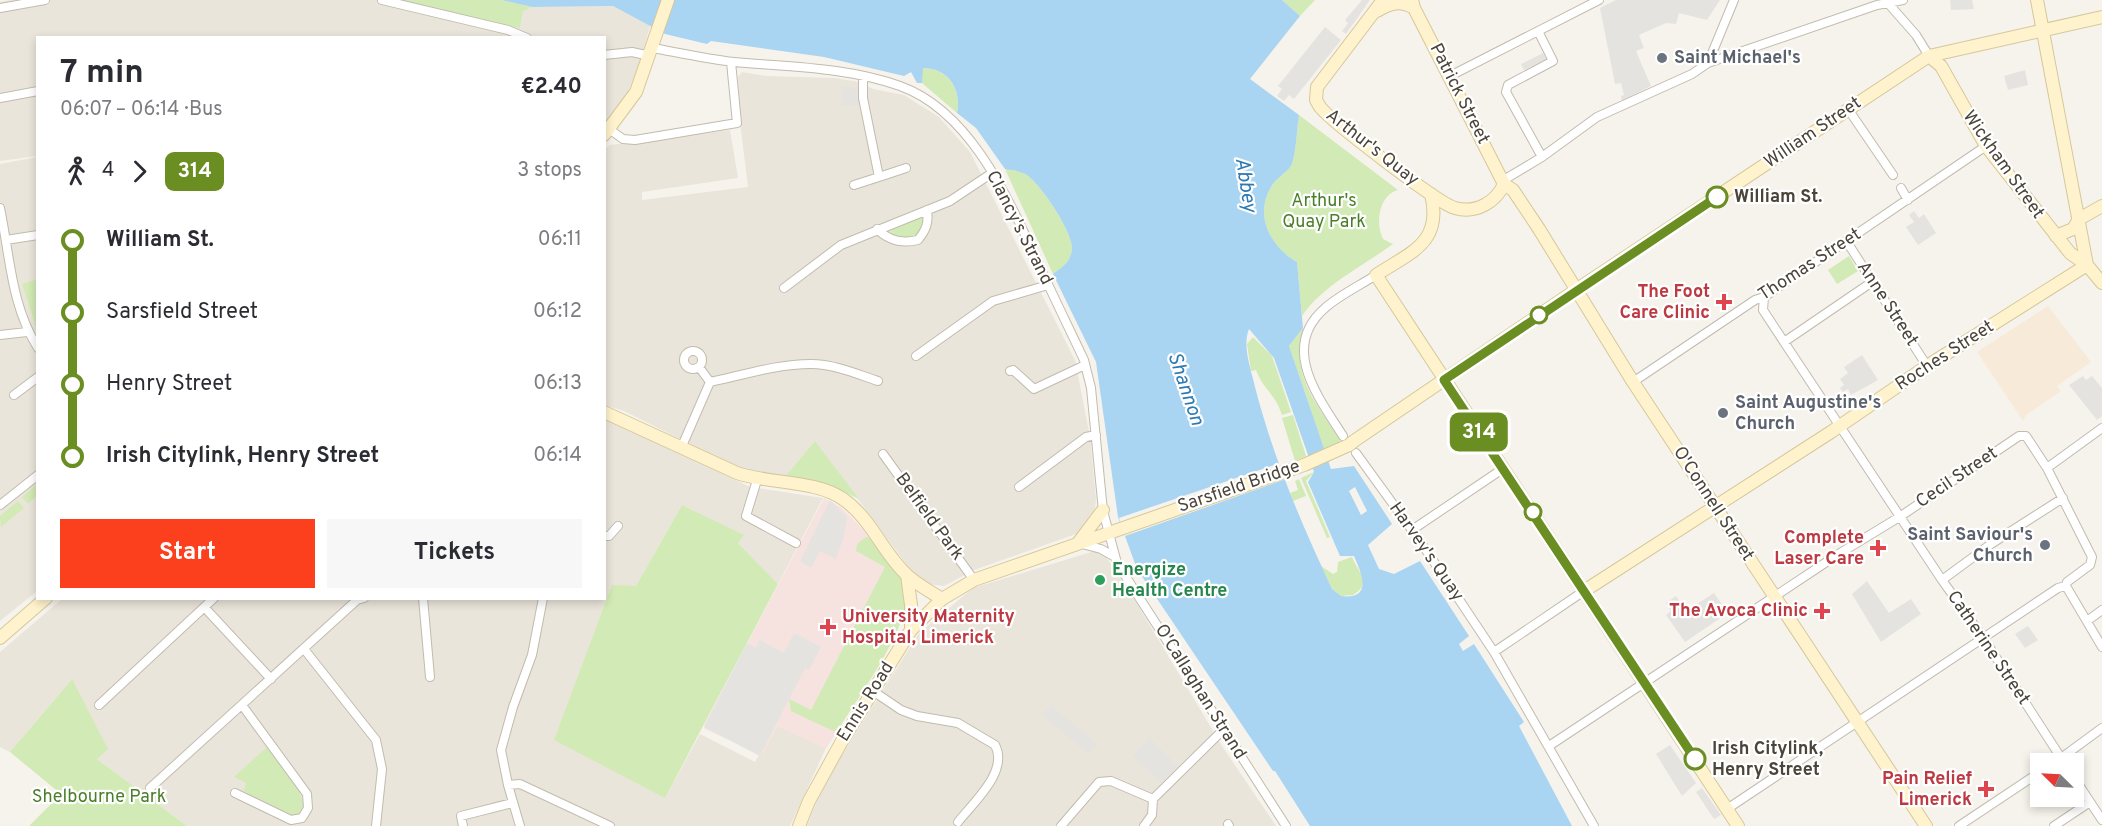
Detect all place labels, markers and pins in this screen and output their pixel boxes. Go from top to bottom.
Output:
place label: Saint Michael's [1674,47,1801,70]
marker: Saint Michael's [1655,51,1669,65]
marker: William St. [1706,186,1728,208]
place label: William St. [1734,186,1822,209]
place label: The Foot Care Clinic [1619,281,1710,325]
marker: The Foot Care Clinic [1715,293,1733,311]
unlabelled marker [1530,306,1548,324]
place label: Saint Augustine's Church [1735,392,1881,436]
marker: Saint Augustine's Church [1716,406,1730,420]
unlabelled marker [1524,503,1542,521]
place label: Saint Saviour's Church [1907,524,2033,568]
place label: Complete Laser Care [1774,527,1864,571]
marker: Saint Saviour's Church [2038,538,2052,552]
marker: Complete Laser Care [1869,539,1887,557]
place label: Energize Health Centre [1112,559,1227,603]
marker: Energize Health Centre [1093,573,1107,587]
place label: The Avoca Clinic [1669,600,1808,623]
marker: The Avoca Clinic [1813,602,1831,620]
place label: University Maternity Hospital, Limerick [842,606,1015,650]
marker: University Maternity Hospital, Limerick [819,618,837,636]
place label: Irish Citylink, Henry Street [1712,738,1823,782]
marker: Irish Citylink, Henry Street [1684,748,1706,770]
place label: Pain Relief Limerick [1882,768,1972,812]
marker: Pain Relief Limerick [1977,780,1995,798]

